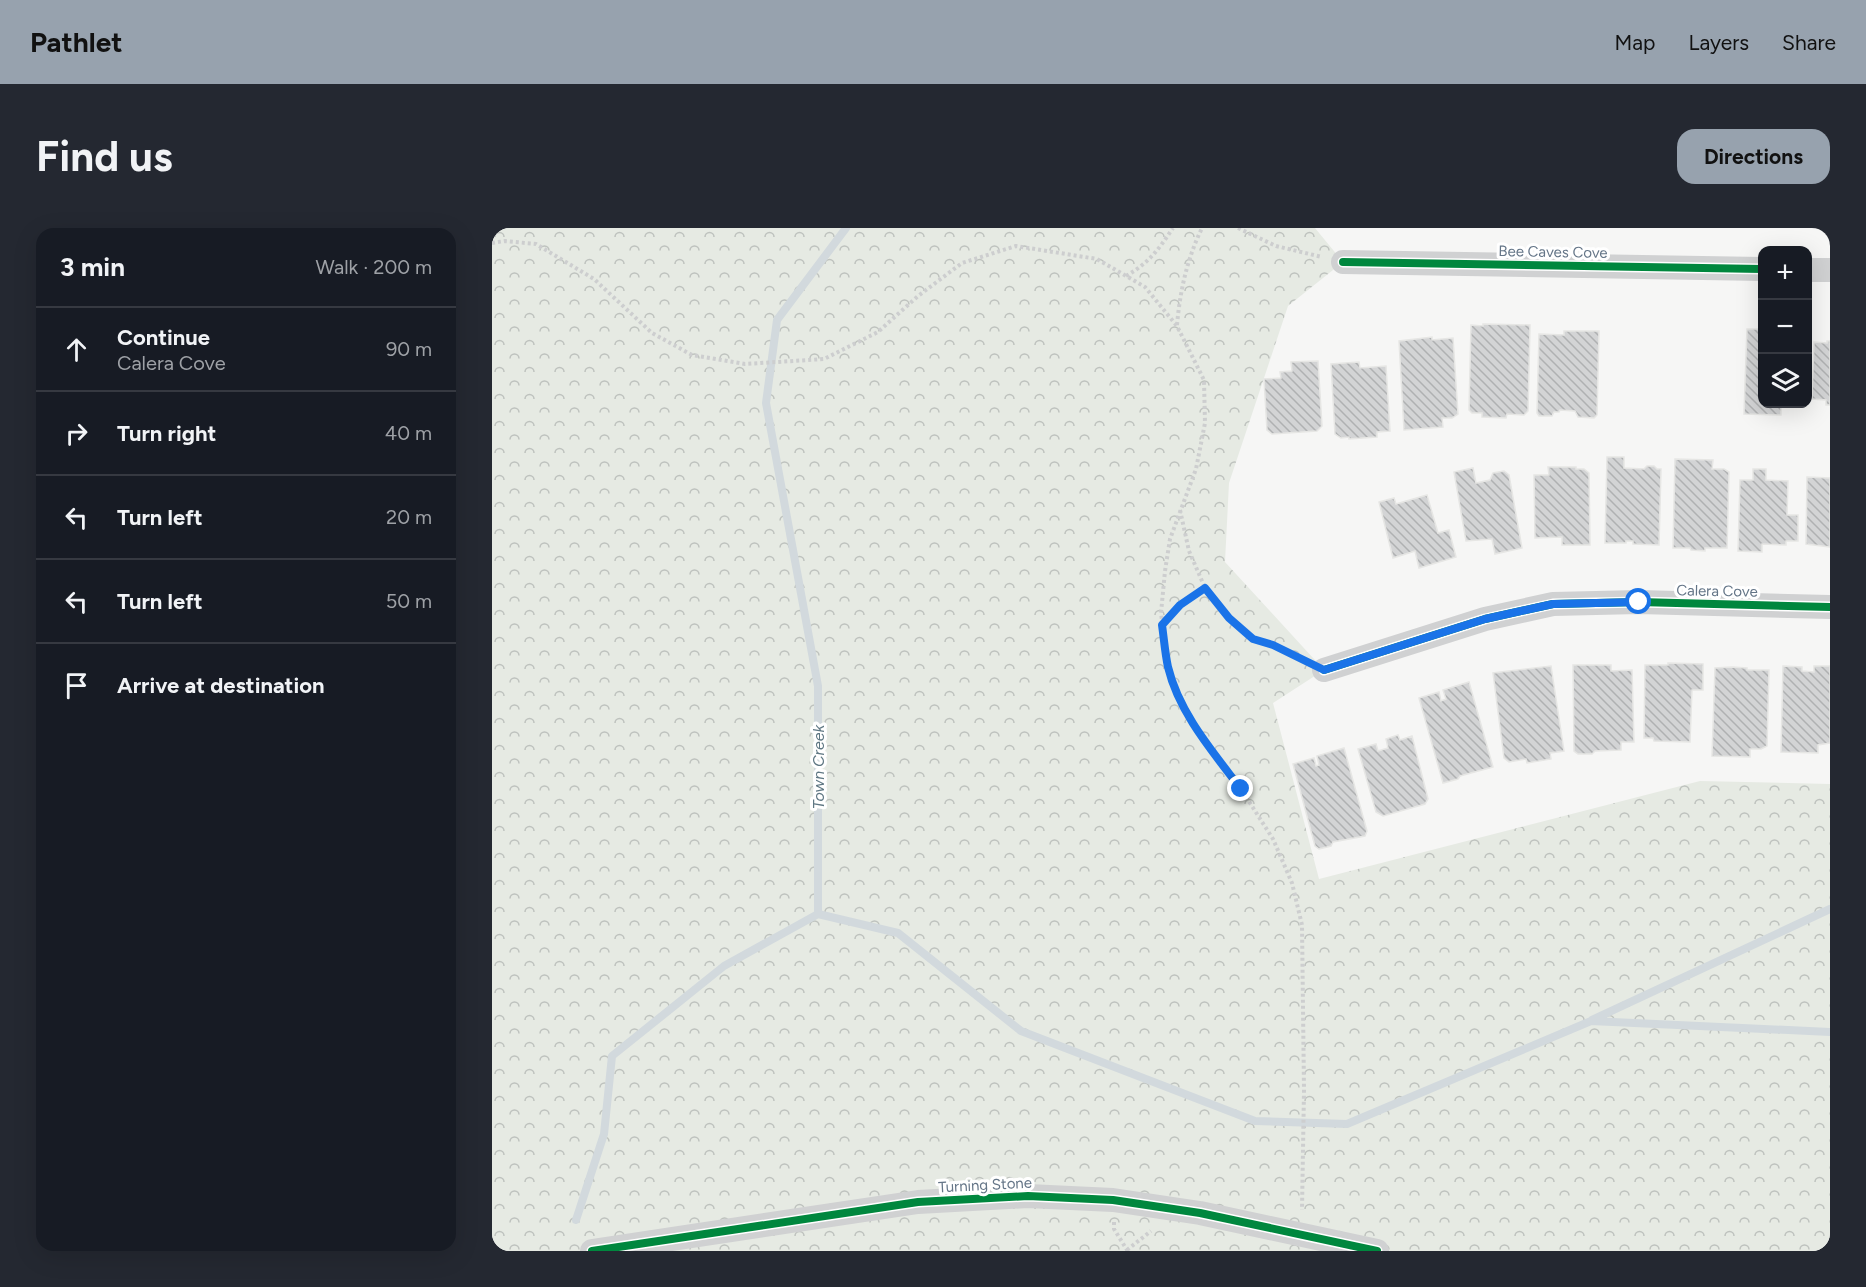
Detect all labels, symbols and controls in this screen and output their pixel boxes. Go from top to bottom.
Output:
text: Pathlet [30,25,122,59]
text: Map [1615,30,1655,55]
text: Layers [1688,30,1749,55]
text: Share [1782,30,1836,55]
button: Directions [1677,129,1830,184]
text: Find us [36,131,173,182]
street label: Bee Caves Cove [1498,242,1608,262]
map controls [1758,246,1812,408]
button: + [1758,246,1812,300]
text: 3 min [60,251,125,283]
text: Walk · 200 m [316,255,432,279]
button: − [1758,300,1812,354]
text: Continue [117,324,210,351]
icon: ahead [60,333,93,366]
text: 90 m [386,337,432,361]
text: Calera Cove [117,351,226,375]
button: layers [1758,354,1812,408]
icon: right [60,417,93,450]
text: Turn right [117,420,216,447]
text: 40 m [385,421,432,445]
icon: left [60,501,93,534]
text: Turn left [117,504,203,531]
text: 20 m [386,505,432,529]
street label: Calera Cove [1676,581,1758,601]
icon: left [60,585,93,618]
text: Turn left [117,588,203,615]
route start [1625,588,1651,614]
text: 50 m [386,589,432,613]
icon: arrive [60,669,93,702]
text: Arrive at destination [117,672,325,699]
water label: Town Creek [809,723,828,809]
route end [1227,775,1253,801]
street label: Turning Stone [938,1174,1032,1196]

